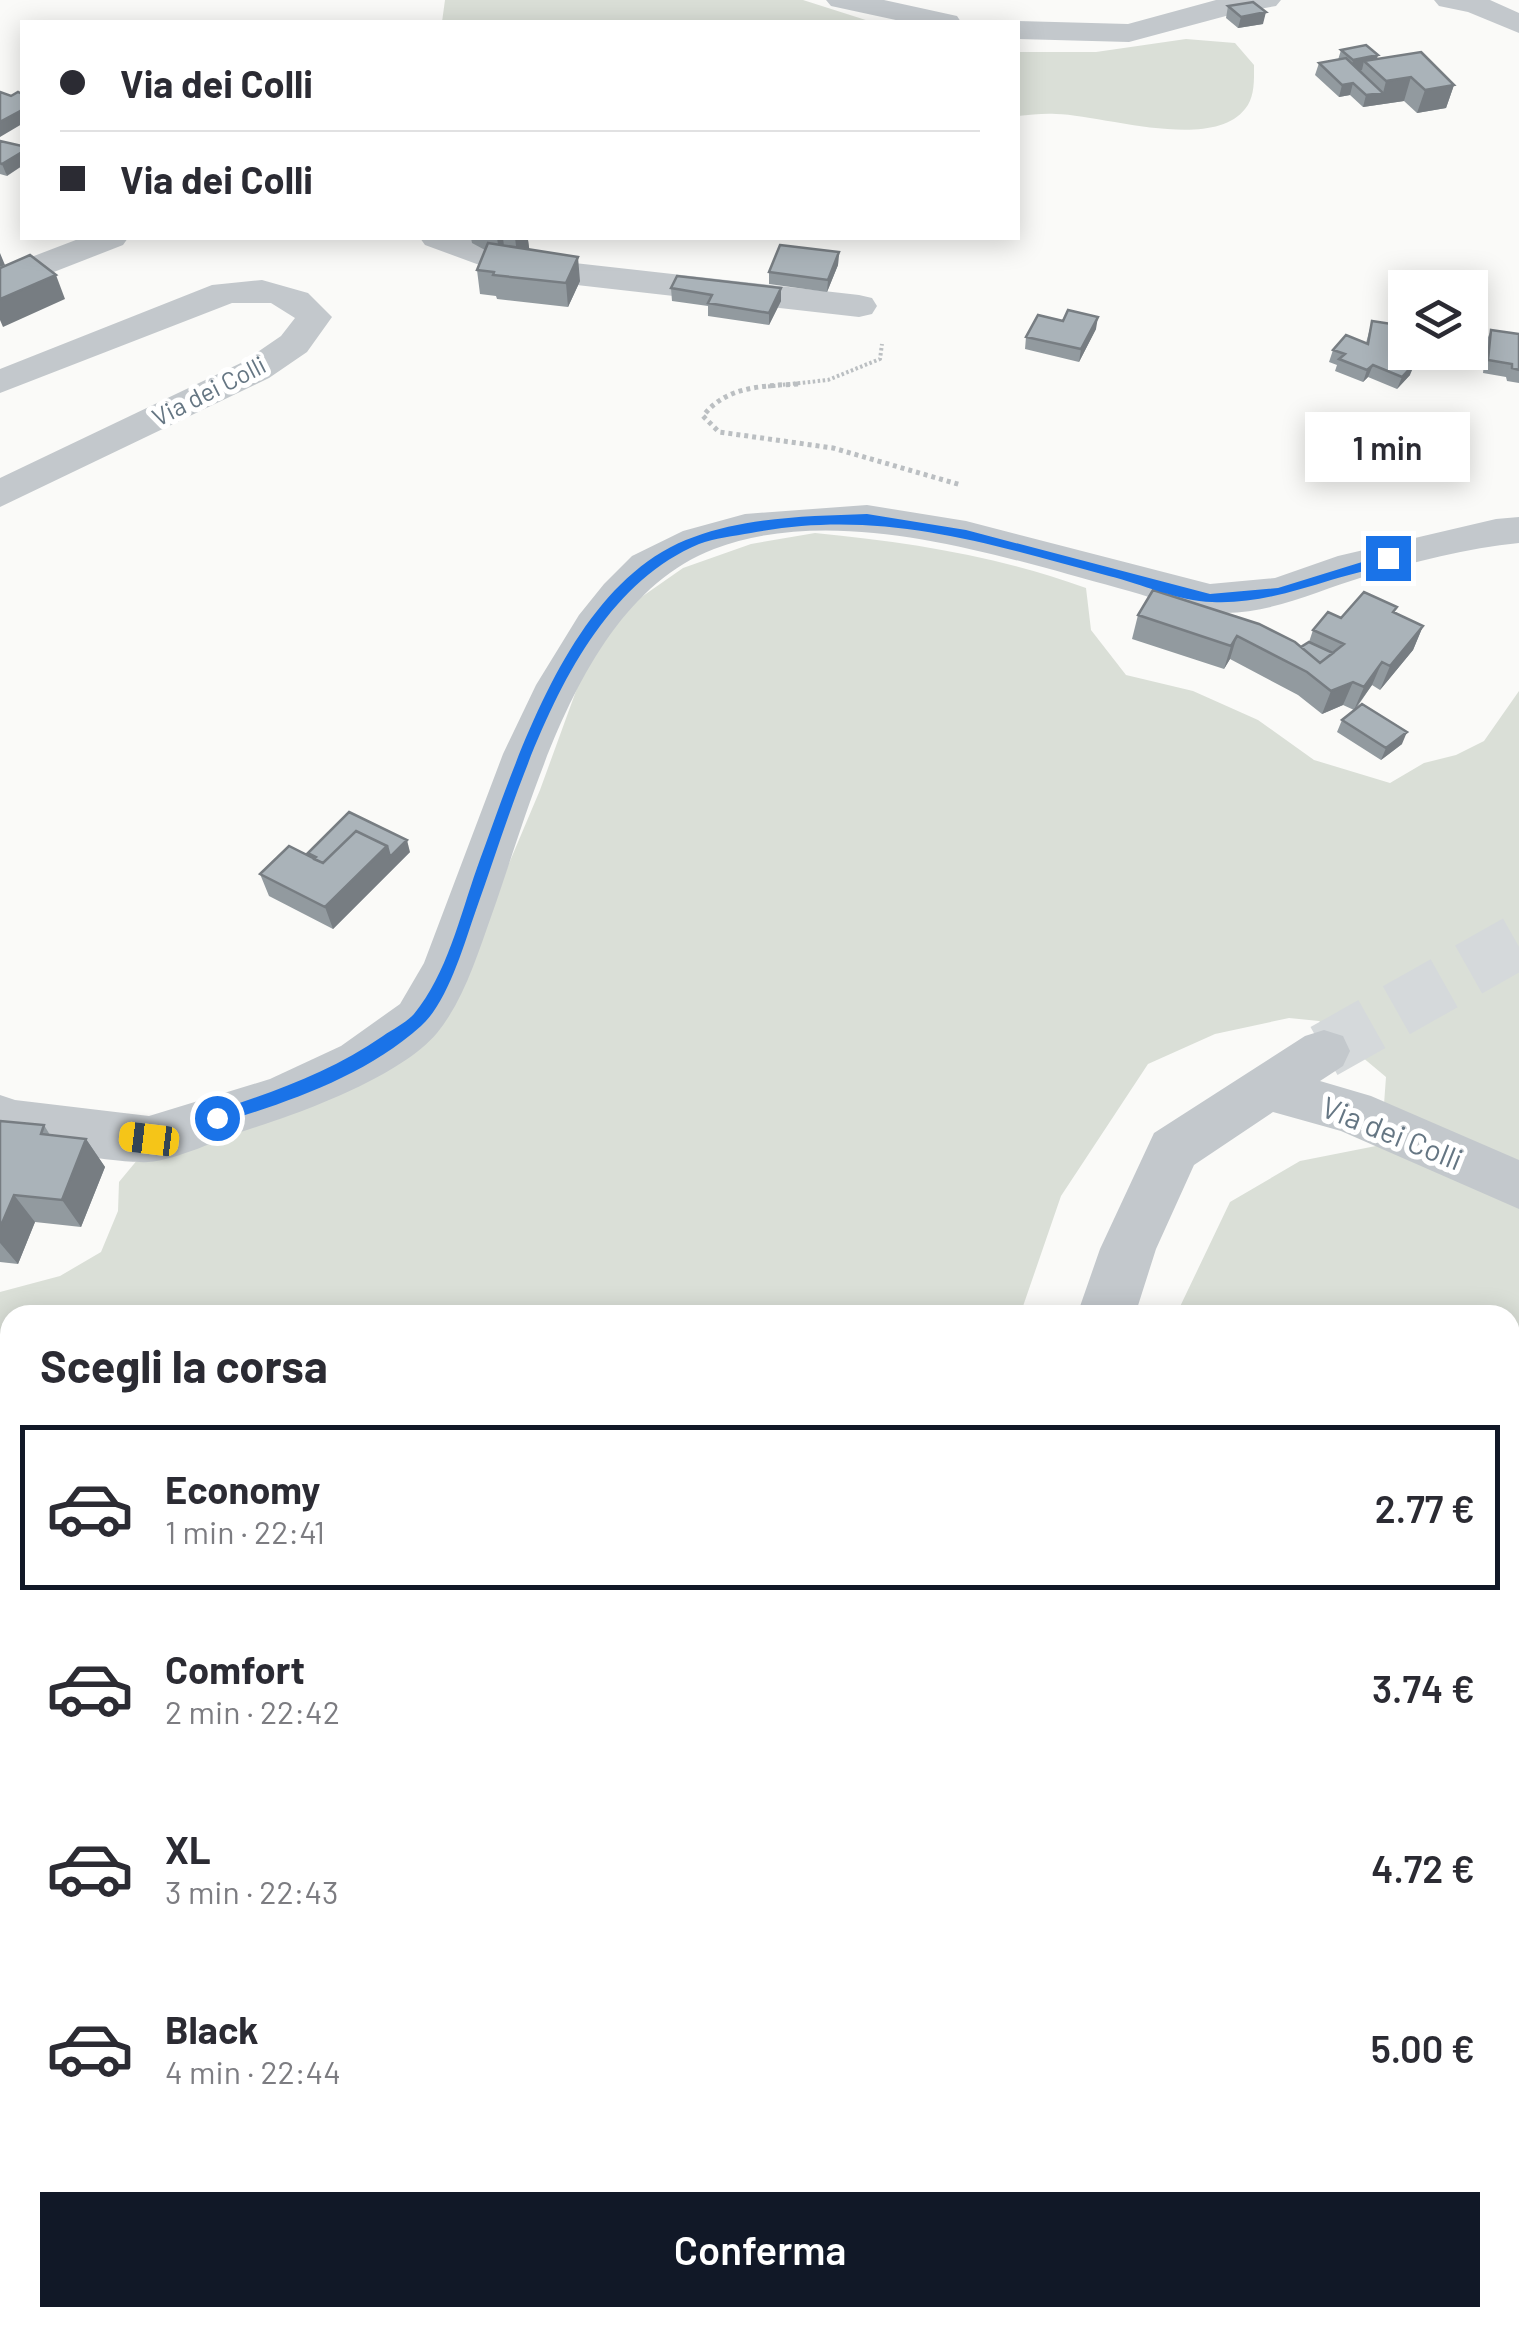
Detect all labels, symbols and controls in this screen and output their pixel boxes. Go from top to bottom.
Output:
text: Via dei Colli [120,60,313,106]
text: Via dei Colli [120,156,313,202]
map controls [1388,270,1488,370]
button: layers [1388,270,1488,370]
street label: Via dei Colli [147,349,271,432]
callout: 1 min [1306,413,1470,483]
text: 1 min [1353,428,1422,466]
route end [1366,536,1411,581]
street label: Via dei Colli [1317,1088,1468,1177]
route start [195,1096,240,1141]
car [117,1120,181,1158]
text: Scegli la corsa [40,1338,328,1392]
icon: car [45,1463,135,1553]
text: Economy [165,1466,320,1512]
text: 2.77 € [1375,1485,1475,1531]
text: 1 min · 22:41 [165,1512,325,1550]
icon: car [45,1643,135,1733]
text: Comfort [165,1646,305,1692]
text: 3.74 € [1372,1665,1475,1711]
text: 2 min · 22:42 [165,1692,340,1730]
icon: car [45,1823,135,1913]
text: XL [165,1826,211,1872]
text: 4.72 € [1371,1845,1475,1891]
text: 3 min · 22:43 [165,1872,339,1910]
icon: car [45,2003,135,2093]
text: Black [165,2006,259,2052]
text: 5.00 € [1371,2025,1475,2071]
text: 4 min · 22:44 [165,2052,341,2090]
button: Conferma [40,2192,1480,2307]

